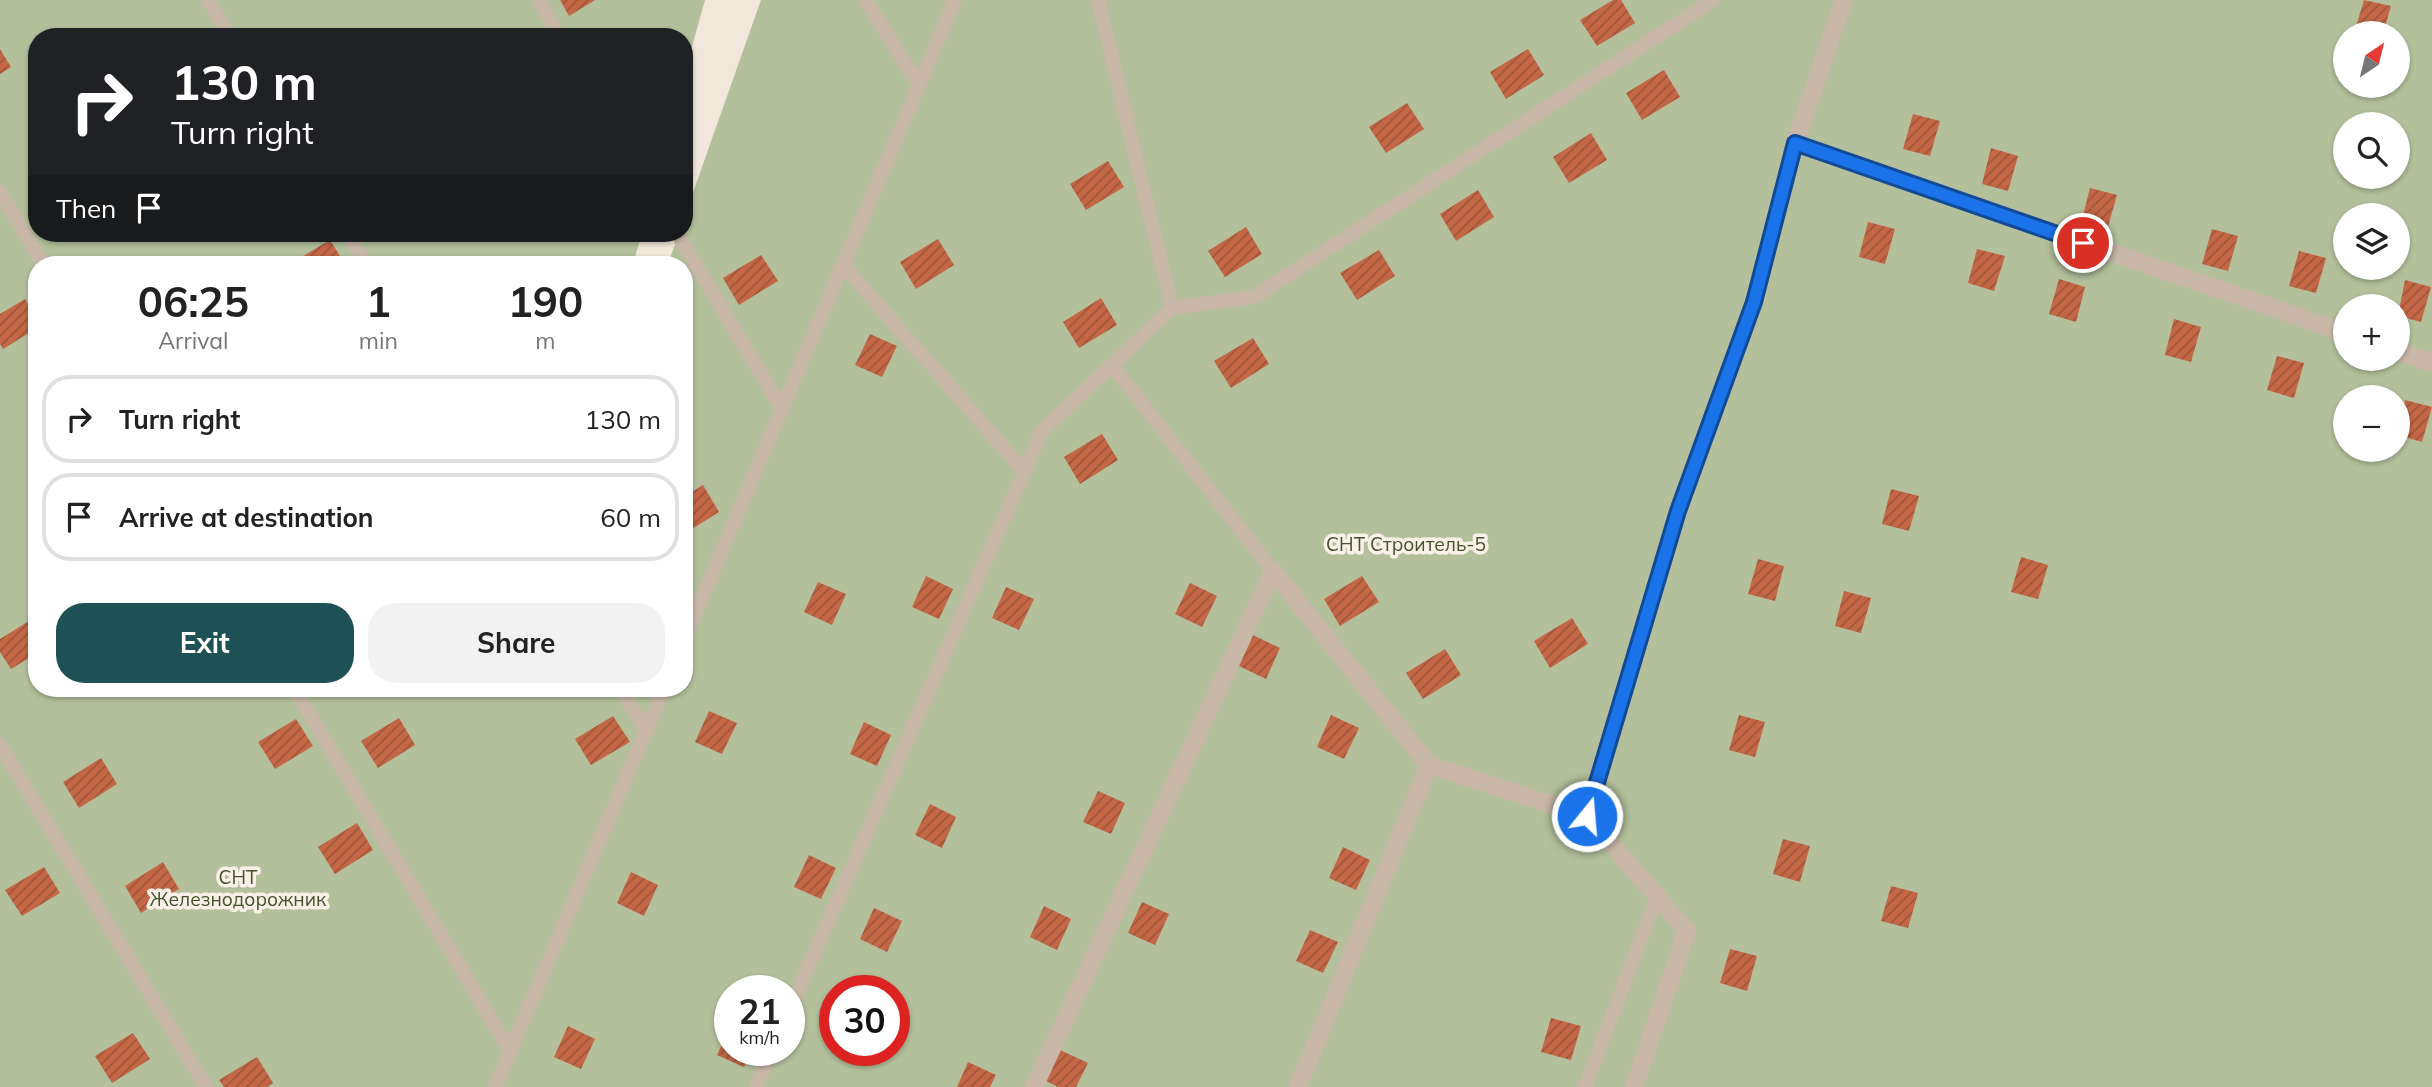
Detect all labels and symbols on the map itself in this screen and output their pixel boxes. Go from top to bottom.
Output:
north arrow [2333,21,2410,98]
pin [2053,213,2113,273]
park label: СНТ Строитель-5 [1326,532,1486,556]
position arrow [1550,779,1624,853]
park label: СНТ Железнодорожник [150,865,327,911]
speed limit sign: 30 [819,975,910,1066]

